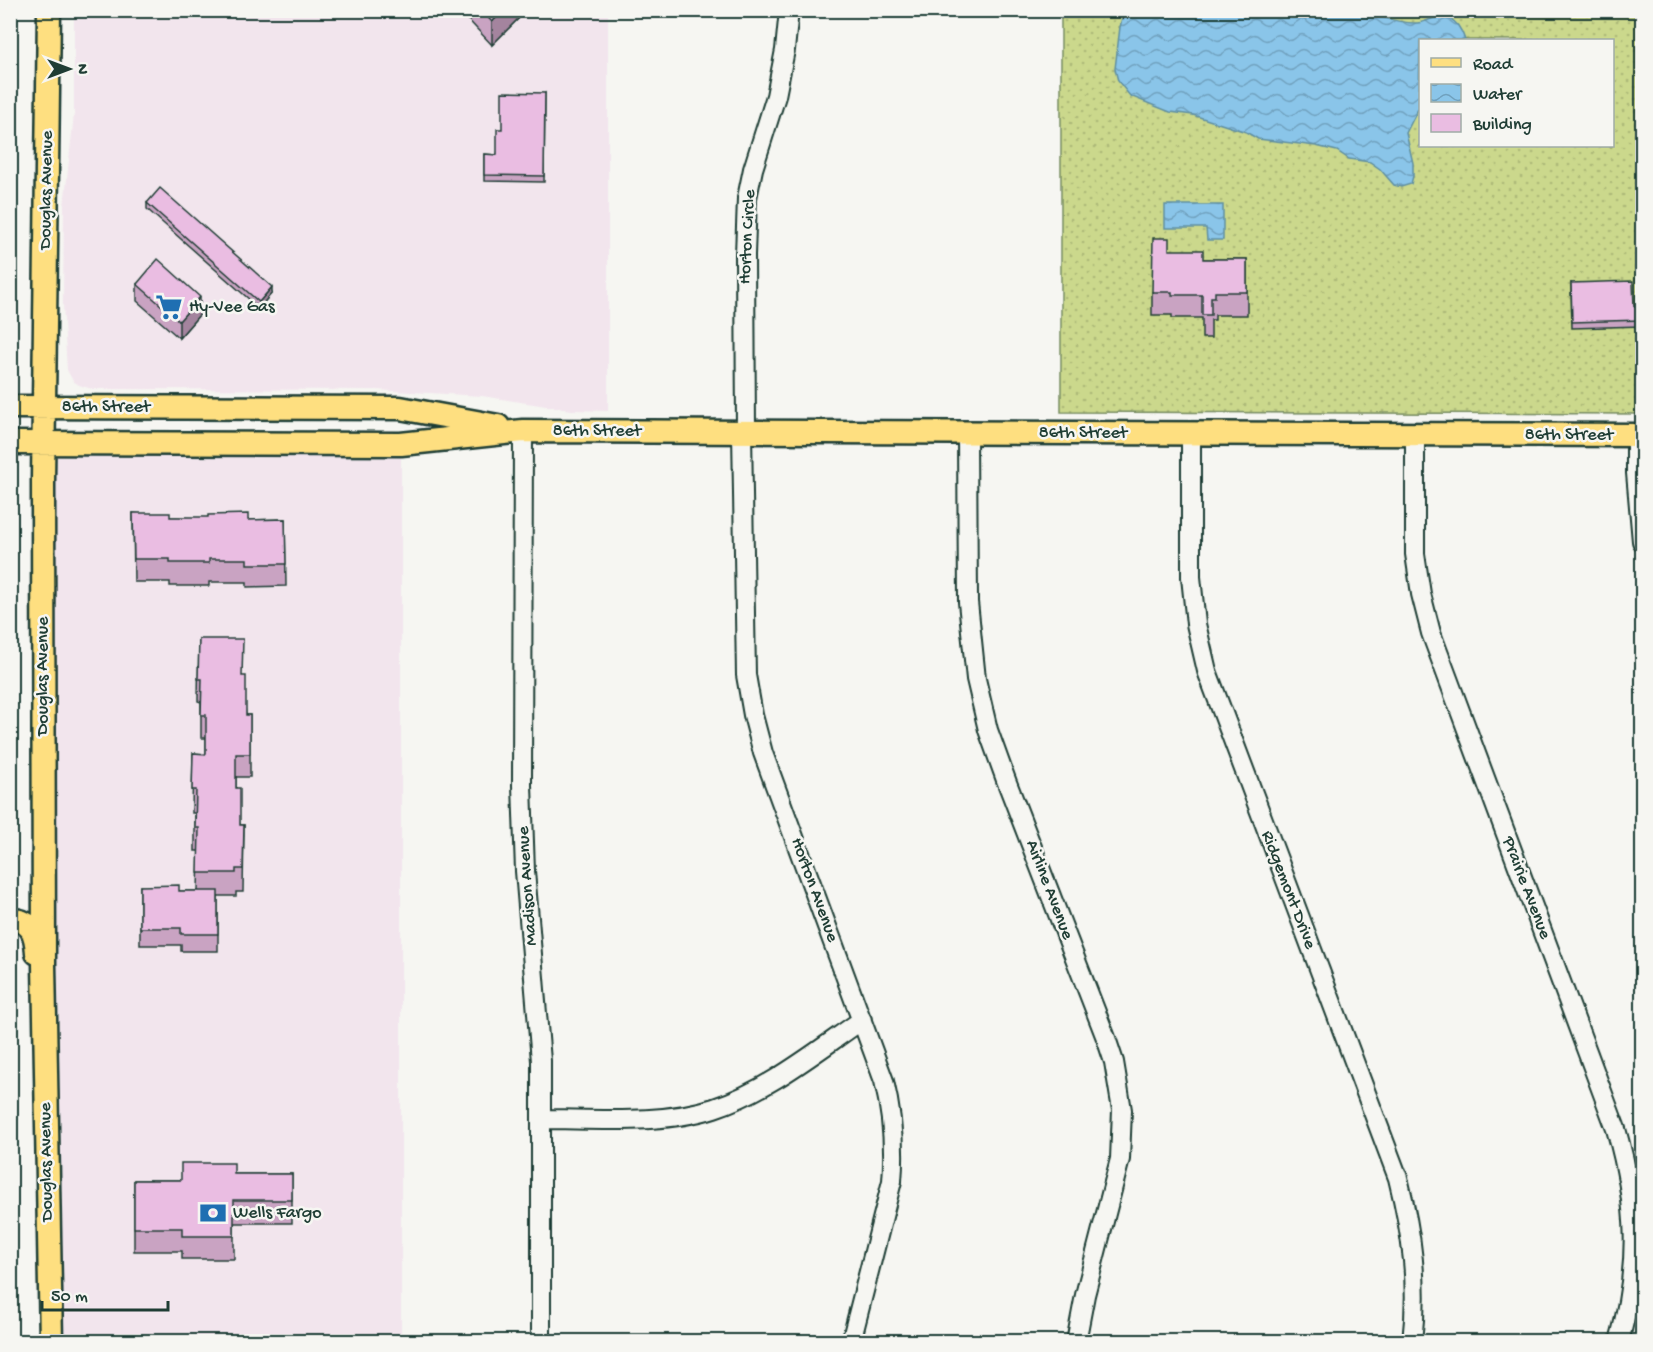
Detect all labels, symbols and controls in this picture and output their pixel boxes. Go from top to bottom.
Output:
north arrow [39,39,99,99]
legend [1419,39,1614,147]
text: Road [1473,55,1514,76]
text: N [71,64,90,75]
text: Water [1473,85,1523,106]
text: Building [1472,115,1532,136]
street label: Douglas Avenue [35,130,59,251]
street label: Horton Circle [735,188,761,285]
supermarket icon: Hy-Vee Gas [154,292,184,322]
place label: Hy-Vee Gas [189,297,276,318]
street label: 86th Street [62,397,152,418]
street label: 86th Street [553,421,643,442]
street label: 86th Street [1039,423,1129,444]
street label: 86th Street [1525,425,1615,446]
street label: Douglas Avenue [33,616,54,736]
street label: Madison Avenue [513,825,543,947]
street label: Ridgemont Drive [1256,828,1320,953]
street label: Prairie Avenue [1496,833,1555,943]
street label: Horton Avenue [785,835,843,946]
street label: Airline Avenue [1020,837,1078,943]
street label: Douglas Avenue [35,1102,59,1223]
bank icon: Wells Fargo [198,1198,228,1228]
place label: Wells Fargo [233,1203,322,1224]
scale bar [42,1274,168,1312]
text: 50 m [51,1287,88,1308]

